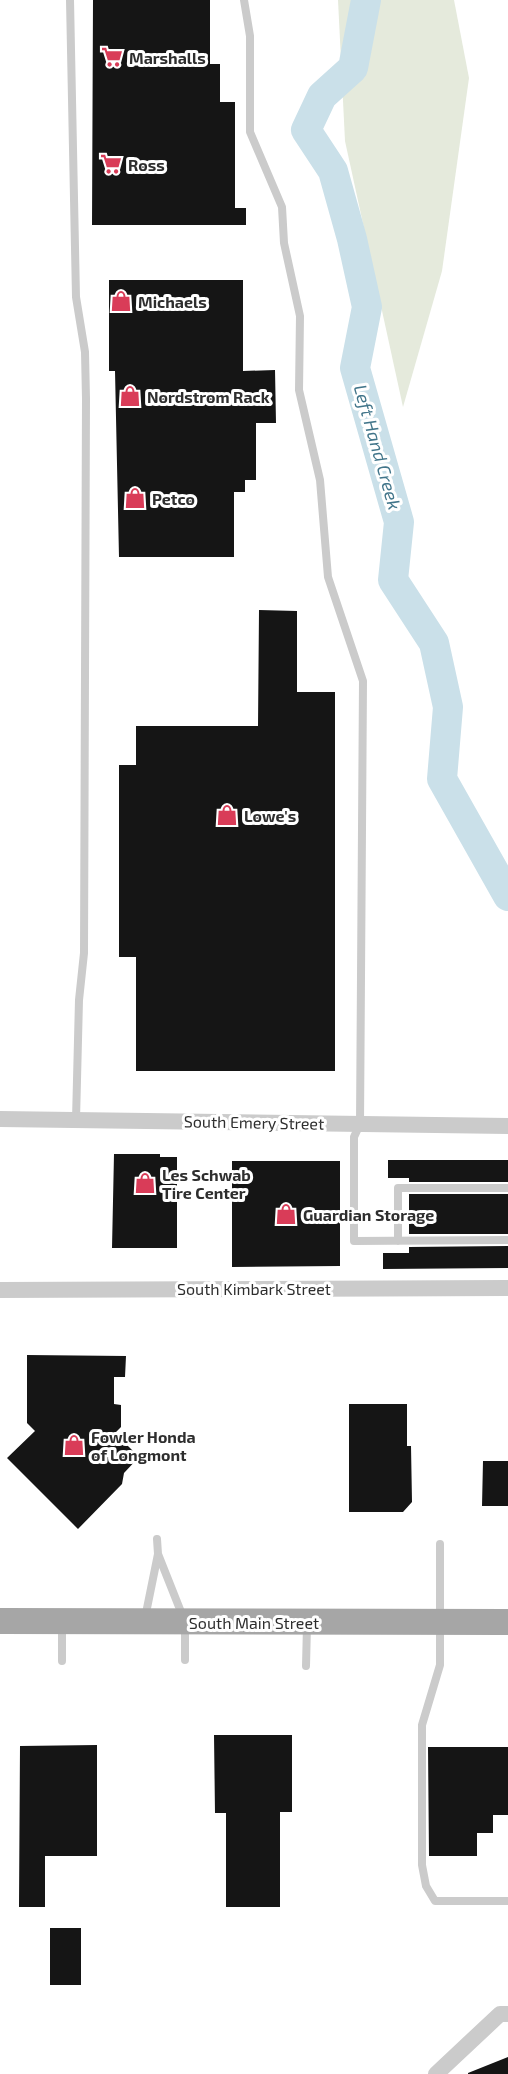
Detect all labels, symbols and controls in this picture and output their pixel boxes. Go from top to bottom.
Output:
supermarket icon: Marshalls [100,45,124,69]
place label: Marshalls [129,48,206,67]
supermarket icon: Ross [99,152,123,176]
place label: Ross [128,155,165,174]
shop icon: Michaels [109,289,133,313]
place label: Michaels [138,292,207,311]
water label: Left Hand Creek [350,382,406,512]
shop icon: Nordstrom Rack [118,384,142,408]
place label: Nordstrom Rack [147,387,270,406]
shop icon: Petco [123,486,147,510]
place label: Petco [152,489,195,508]
shop icon: Lowe's [215,803,239,827]
place label: Lowe's [244,806,296,825]
street label: South Emery Street [184,1111,324,1133]
place label: Les Schwab Tire Center [162,1165,251,1202]
shop icon: Les Schwab Tire Center [133,1171,157,1195]
shop icon: Guardian Storage [274,1202,298,1226]
place label: Guardian Storage [303,1205,434,1224]
street label: South Kimbark Street [177,1279,331,1298]
place label: Fowler Honda of Longmont [91,1427,196,1464]
shop icon: Fowler Honda of Longmont [62,1433,86,1457]
street label: South Main Street [189,1613,319,1632]

